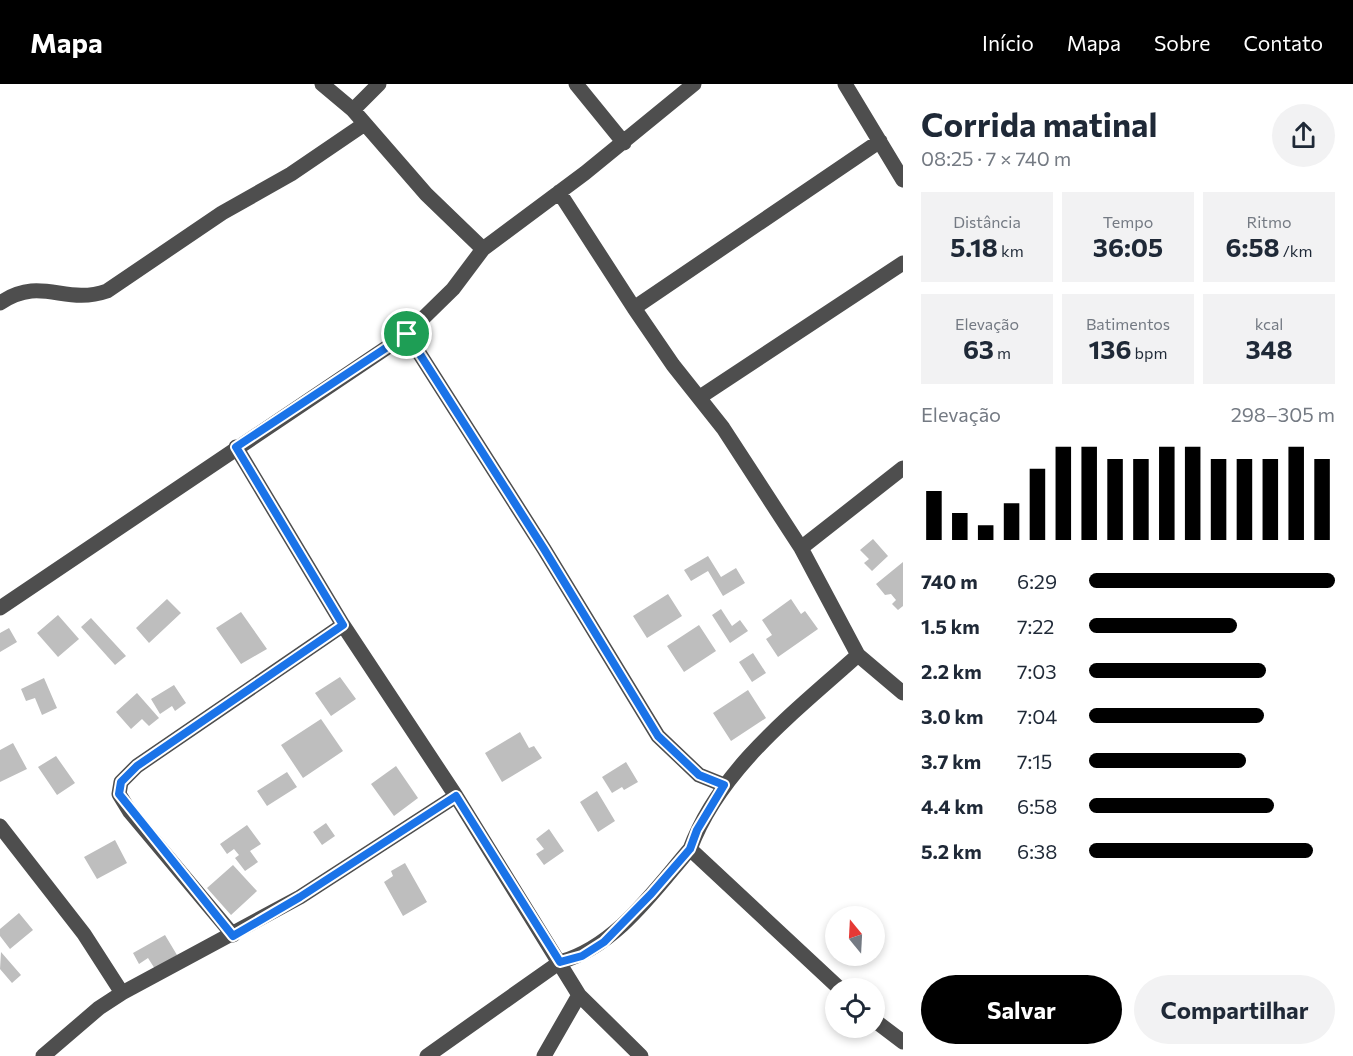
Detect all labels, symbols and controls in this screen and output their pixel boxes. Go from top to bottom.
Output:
text: Mapa [30,25,103,59]
text: Início [982,30,1034,55]
text: Mapa [1067,30,1121,55]
text: Sobre [1154,30,1210,55]
text: Contato [1243,30,1323,55]
text: Corrida matinal [921,103,1157,144]
button: share [1272,104,1335,167]
text: 08:25 · 7 × 740 m [921,146,1071,170]
text: Distância [953,212,1021,231]
text: Tempo [1103,212,1153,231]
text: Ritmo [1247,212,1291,231]
text: 5.18 [950,231,998,262]
text: 36:05 [1093,231,1163,262]
text: 6:58 [1226,231,1280,262]
text: km [998,241,1024,260]
text: /km [1280,241,1313,260]
pin [381,308,432,359]
text: Elevação [955,314,1019,333]
text: Batimentos [1086,314,1170,333]
text: kcal [1255,314,1283,333]
icon: arrive [390,317,423,350]
text: 63 [963,333,994,364]
text: 136 [1089,333,1132,364]
text: 348 [1245,333,1293,364]
text: m [994,343,1011,362]
text: bpm [1132,343,1167,362]
text: Elevação [921,402,1001,426]
text: 298–305 m [1231,402,1335,426]
text: 740 m [921,569,978,593]
text: 6:29 [1017,569,1057,593]
text: 1.5 km [921,614,980,638]
text: 7:22 [1017,614,1054,638]
text: 2.2 km [921,659,982,683]
text: 7:03 [1017,659,1057,683]
text: 3.0 km [921,704,983,728]
text: 7:04 [1017,704,1057,728]
text: 3.7 km [921,749,981,773]
text: 7:15 [1017,749,1052,773]
text: 4.4 km [921,794,983,818]
text: 6:58 [1017,794,1058,818]
text: 5.2 km [921,839,982,863]
text: 6:38 [1017,839,1057,863]
north arrow [825,906,885,966]
map controls [825,906,885,1038]
button: Salvar [921,975,1122,1044]
button: Compartilhar [1134,975,1335,1044]
button: locate [825,978,885,1038]

